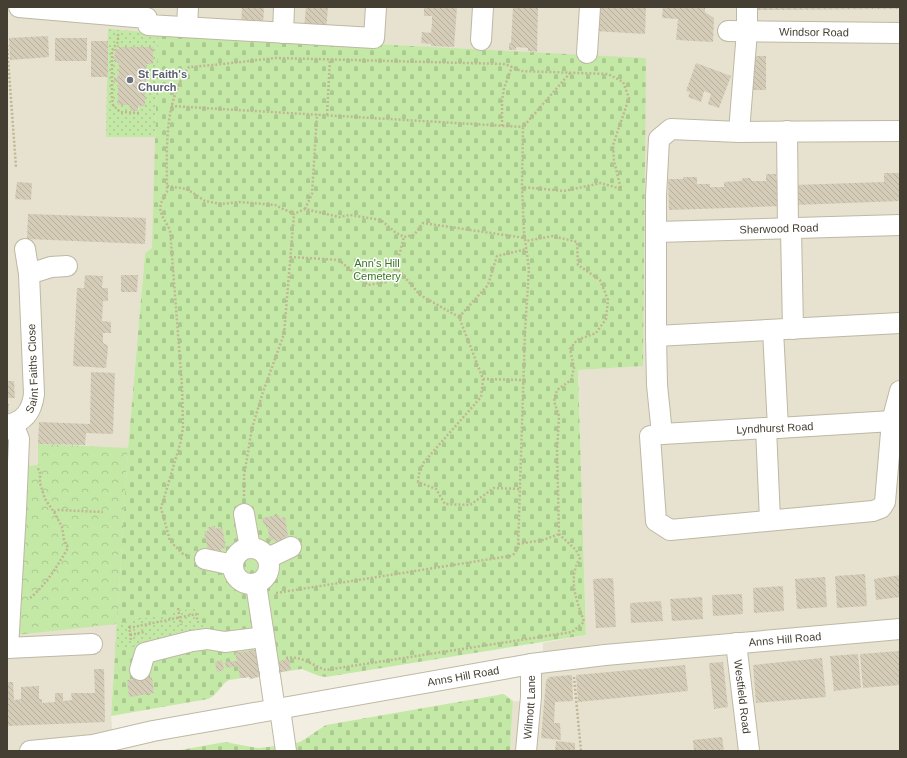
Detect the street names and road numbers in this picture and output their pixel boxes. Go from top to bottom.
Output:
street label: Windsor Road [779,26,849,38]
street label: Sherwood Road [739,221,819,236]
street label: Saint Faiths Close [23,324,40,415]
street label: Lyndhurst Road [736,420,814,436]
street label: Anns Hill Road [748,630,822,648]
street label: Westfield Road [732,659,753,734]
street label: Anns Hill Road [426,664,500,688]
street label: Wilmott Lane [521,675,537,740]

